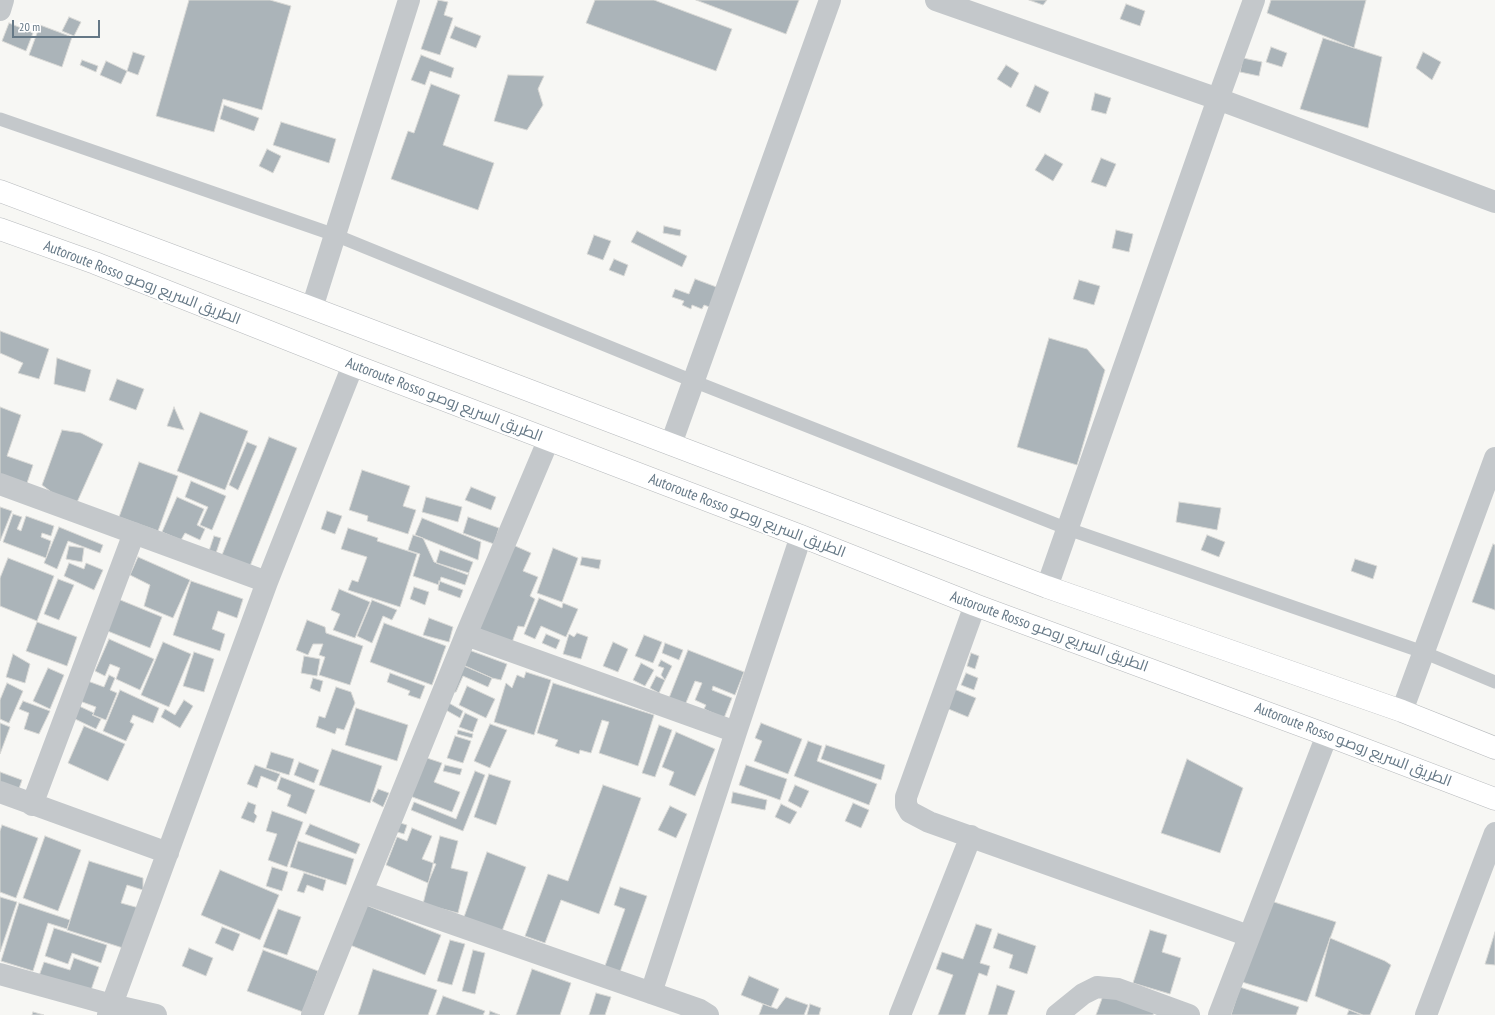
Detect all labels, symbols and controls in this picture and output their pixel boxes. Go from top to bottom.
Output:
scale bar [14,12,102,38]
text: 20 m [19,19,40,34]
street label: Autoroute Rosso الطريق السريع روصو [41,237,243,329]
street label: Autoroute Rosso الطريق السريع روصو [343,354,545,446]
street label: Autoroute Rosso الطريق السريع روصو [646,470,848,562]
street label: Autoroute Rosso الطريق السريع روصو [948,588,1150,676]
street label: Autoroute Rosso الطريق السريع روصو [1252,699,1454,791]

